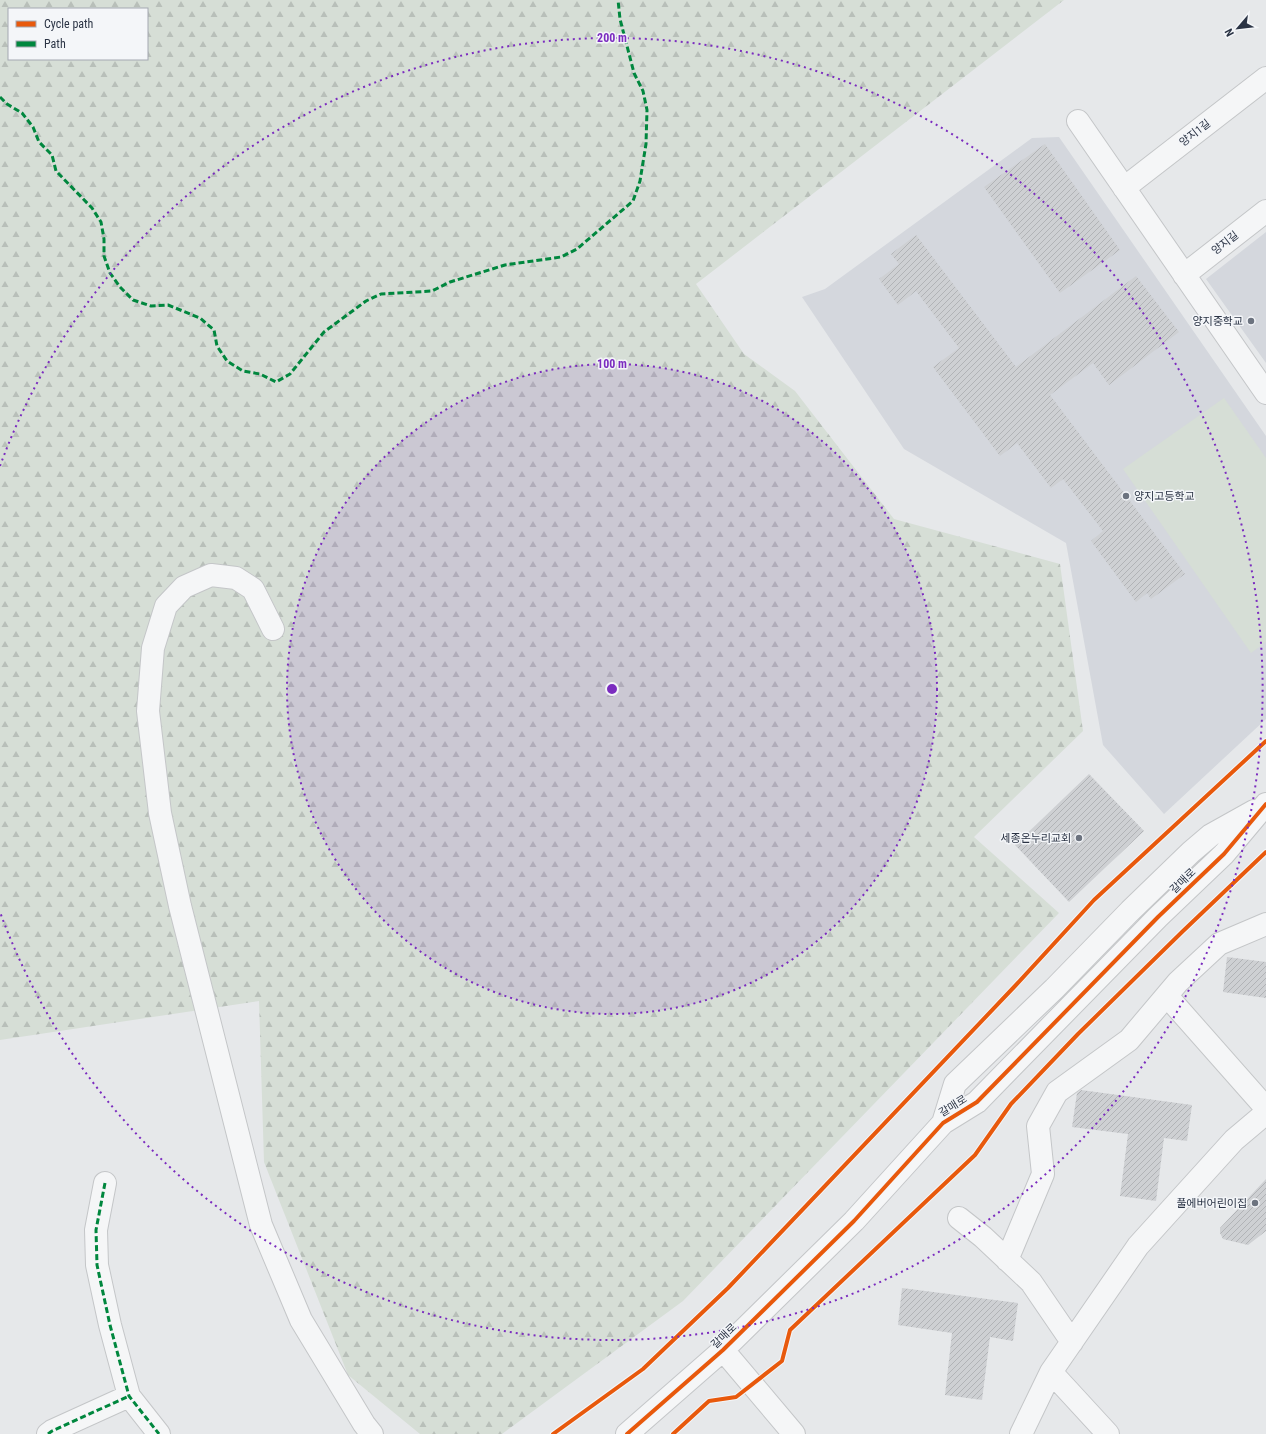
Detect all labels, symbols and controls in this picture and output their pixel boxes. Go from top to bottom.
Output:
legend [8,8,148,60]
north arrow [1218,8,1258,48]
text: Cycle path [44,17,94,31]
text: N [1222,26,1237,38]
text: 200 m [597,31,627,45]
text: Path [44,37,66,51]
street label: 양지1길 [1177,117,1213,149]
street label: 양지길 [1209,229,1241,257]
place label: 양지중학교 [1192,315,1243,328]
marker: 양지중학교 [1246,316,1256,326]
text: 100 m [597,357,627,371]
place label: 양지고등학교 [1134,490,1195,503]
marker: 양지고등학교 [1121,491,1131,501]
centre of rings [605,682,619,696]
place label: 세종온누리교회 [1000,832,1071,845]
marker: 세종온누리교회 [1074,833,1084,843]
street label: 갈매로 [1168,866,1198,896]
street label: 갈매로 [937,1092,969,1120]
place label: 풀에버어린이집 [1176,1197,1247,1210]
marker: 풀에버어린이집 [1250,1198,1260,1208]
street label: 갈매로 [709,1321,739,1351]

